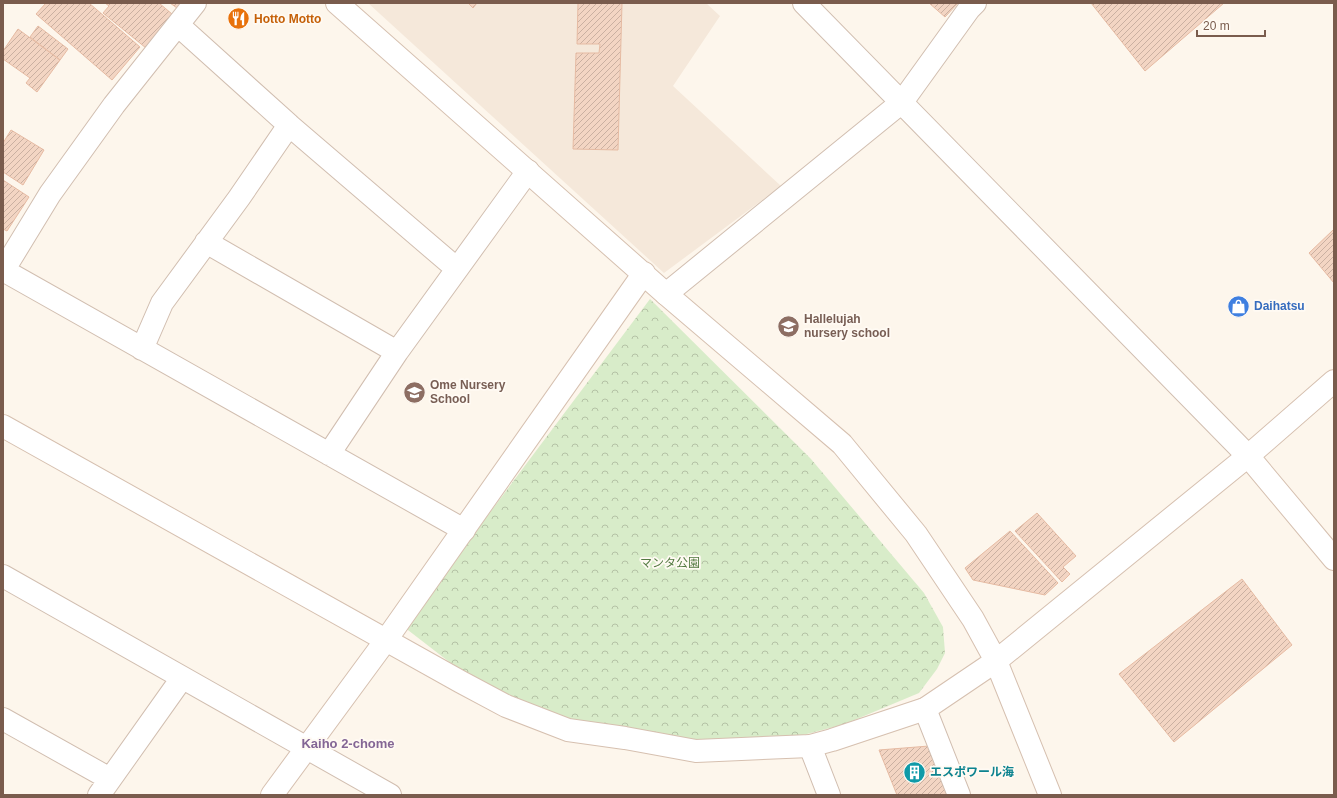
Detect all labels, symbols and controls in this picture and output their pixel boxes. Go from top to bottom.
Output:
restaurant icon: Hotto Motto [226,6,252,32]
place label: Hotto Motto [254,12,321,26]
scale bar [1197,12,1265,38]
text: 20 m [1203,19,1230,33]
shop icon: Daihatsu [1225,293,1251,319]
place label: Daihatsu [1254,299,1305,313]
place label: Hallelujah nursery school [804,312,890,340]
school or university icon: Hallelujah nursery school [776,313,802,339]
place label: Ome Nursery School [430,378,506,406]
school or university icon: Ome Nursery School [402,379,428,405]
park label: マンタ公園 [640,556,700,570]
district label: Kaiho 2-chome [301,736,395,751]
building icon: エスポワール海 [901,759,927,785]
place label: エスポワール海 [930,765,1014,779]

